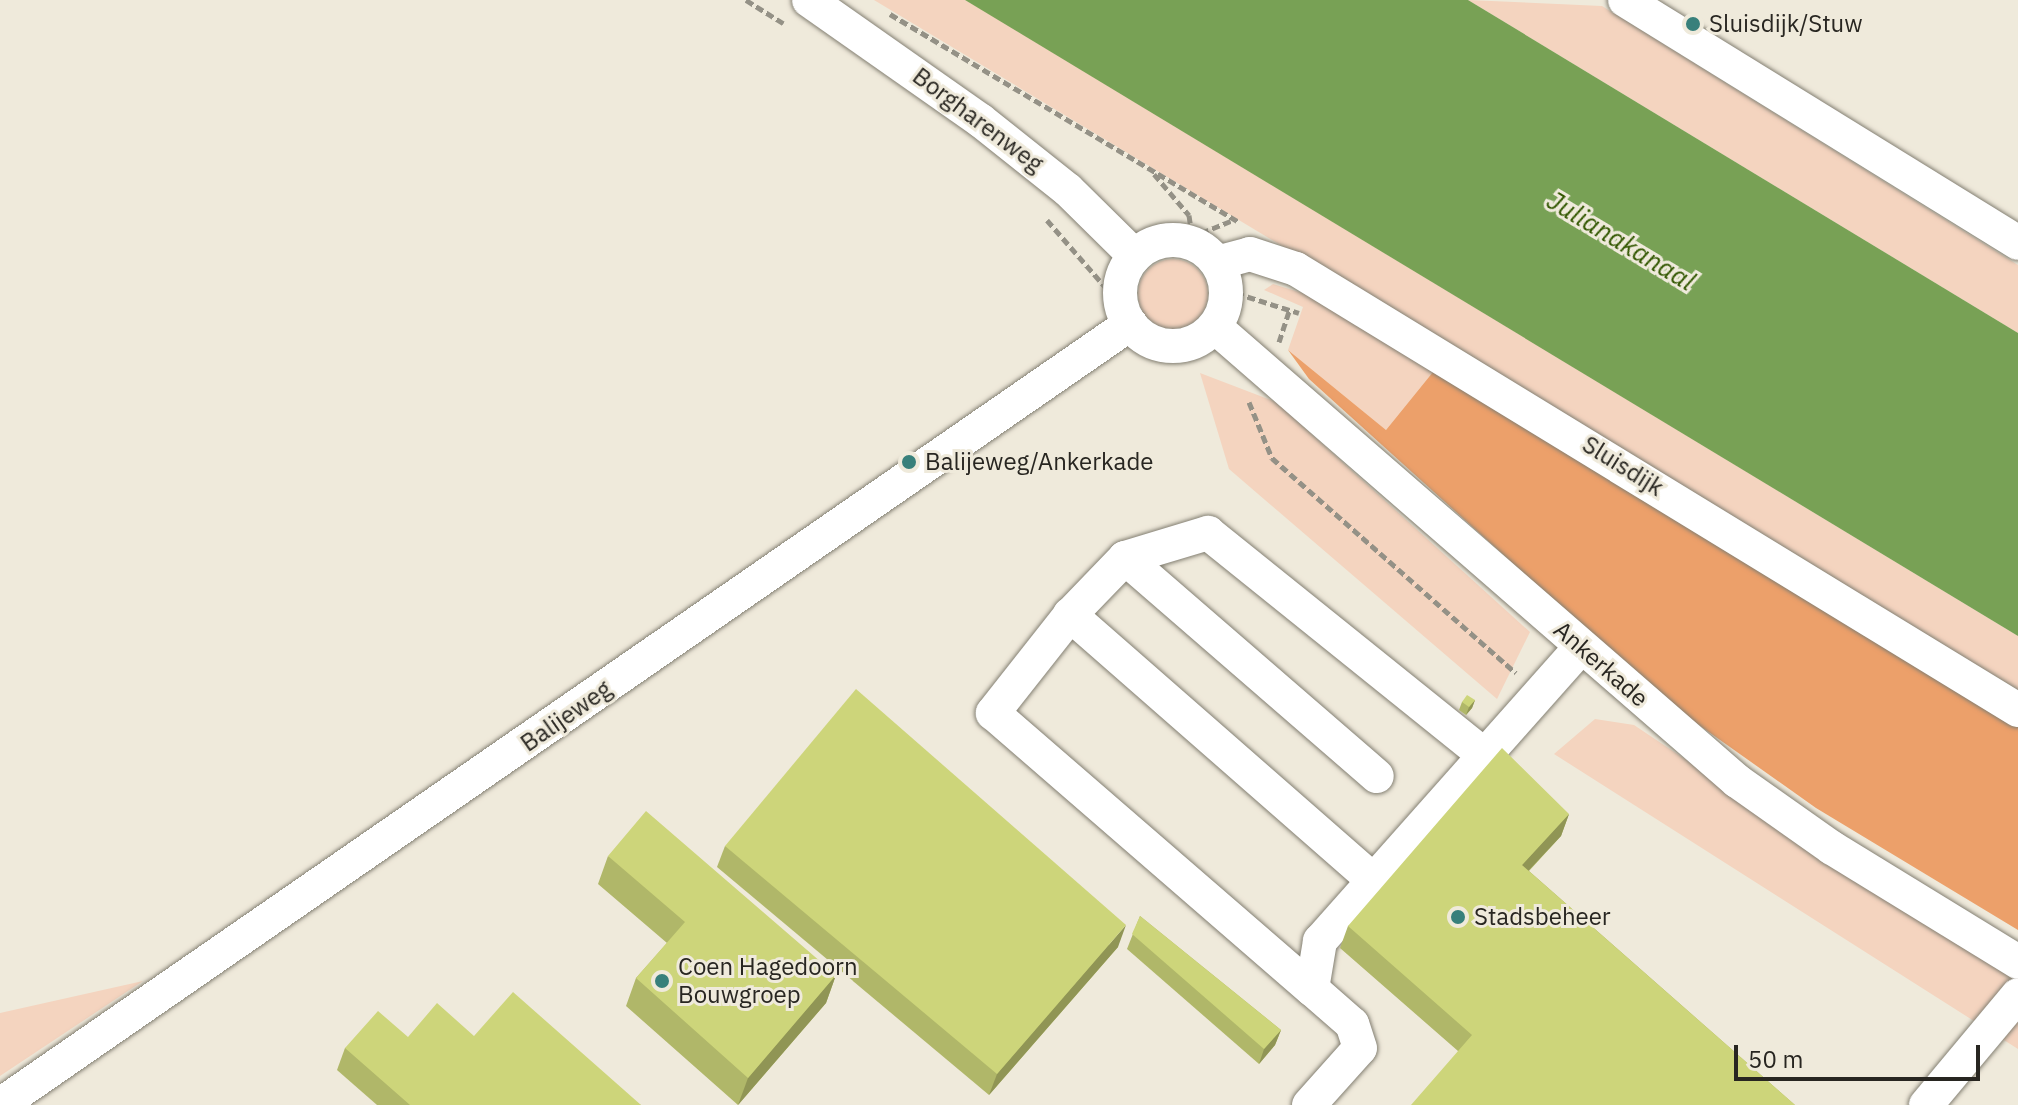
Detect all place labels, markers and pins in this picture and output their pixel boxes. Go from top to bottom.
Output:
place label: Sluisdijk/Stuw [1709,10,1863,38]
marker: Sluisdijk/Stuw [1684,15,1702,33]
place label: Balijeweg/Ankerkade [925,448,1154,476]
marker: Balijeweg/Ankerkade [900,453,918,471]
place label: Stadsbeheer [1474,903,1611,931]
marker: Stadsbeheer [1449,908,1467,926]
place label: Coen Hagedoorn Bouwgroep [678,953,858,1009]
marker: Coen Hagedoorn Bouwgroep [653,972,671,990]

